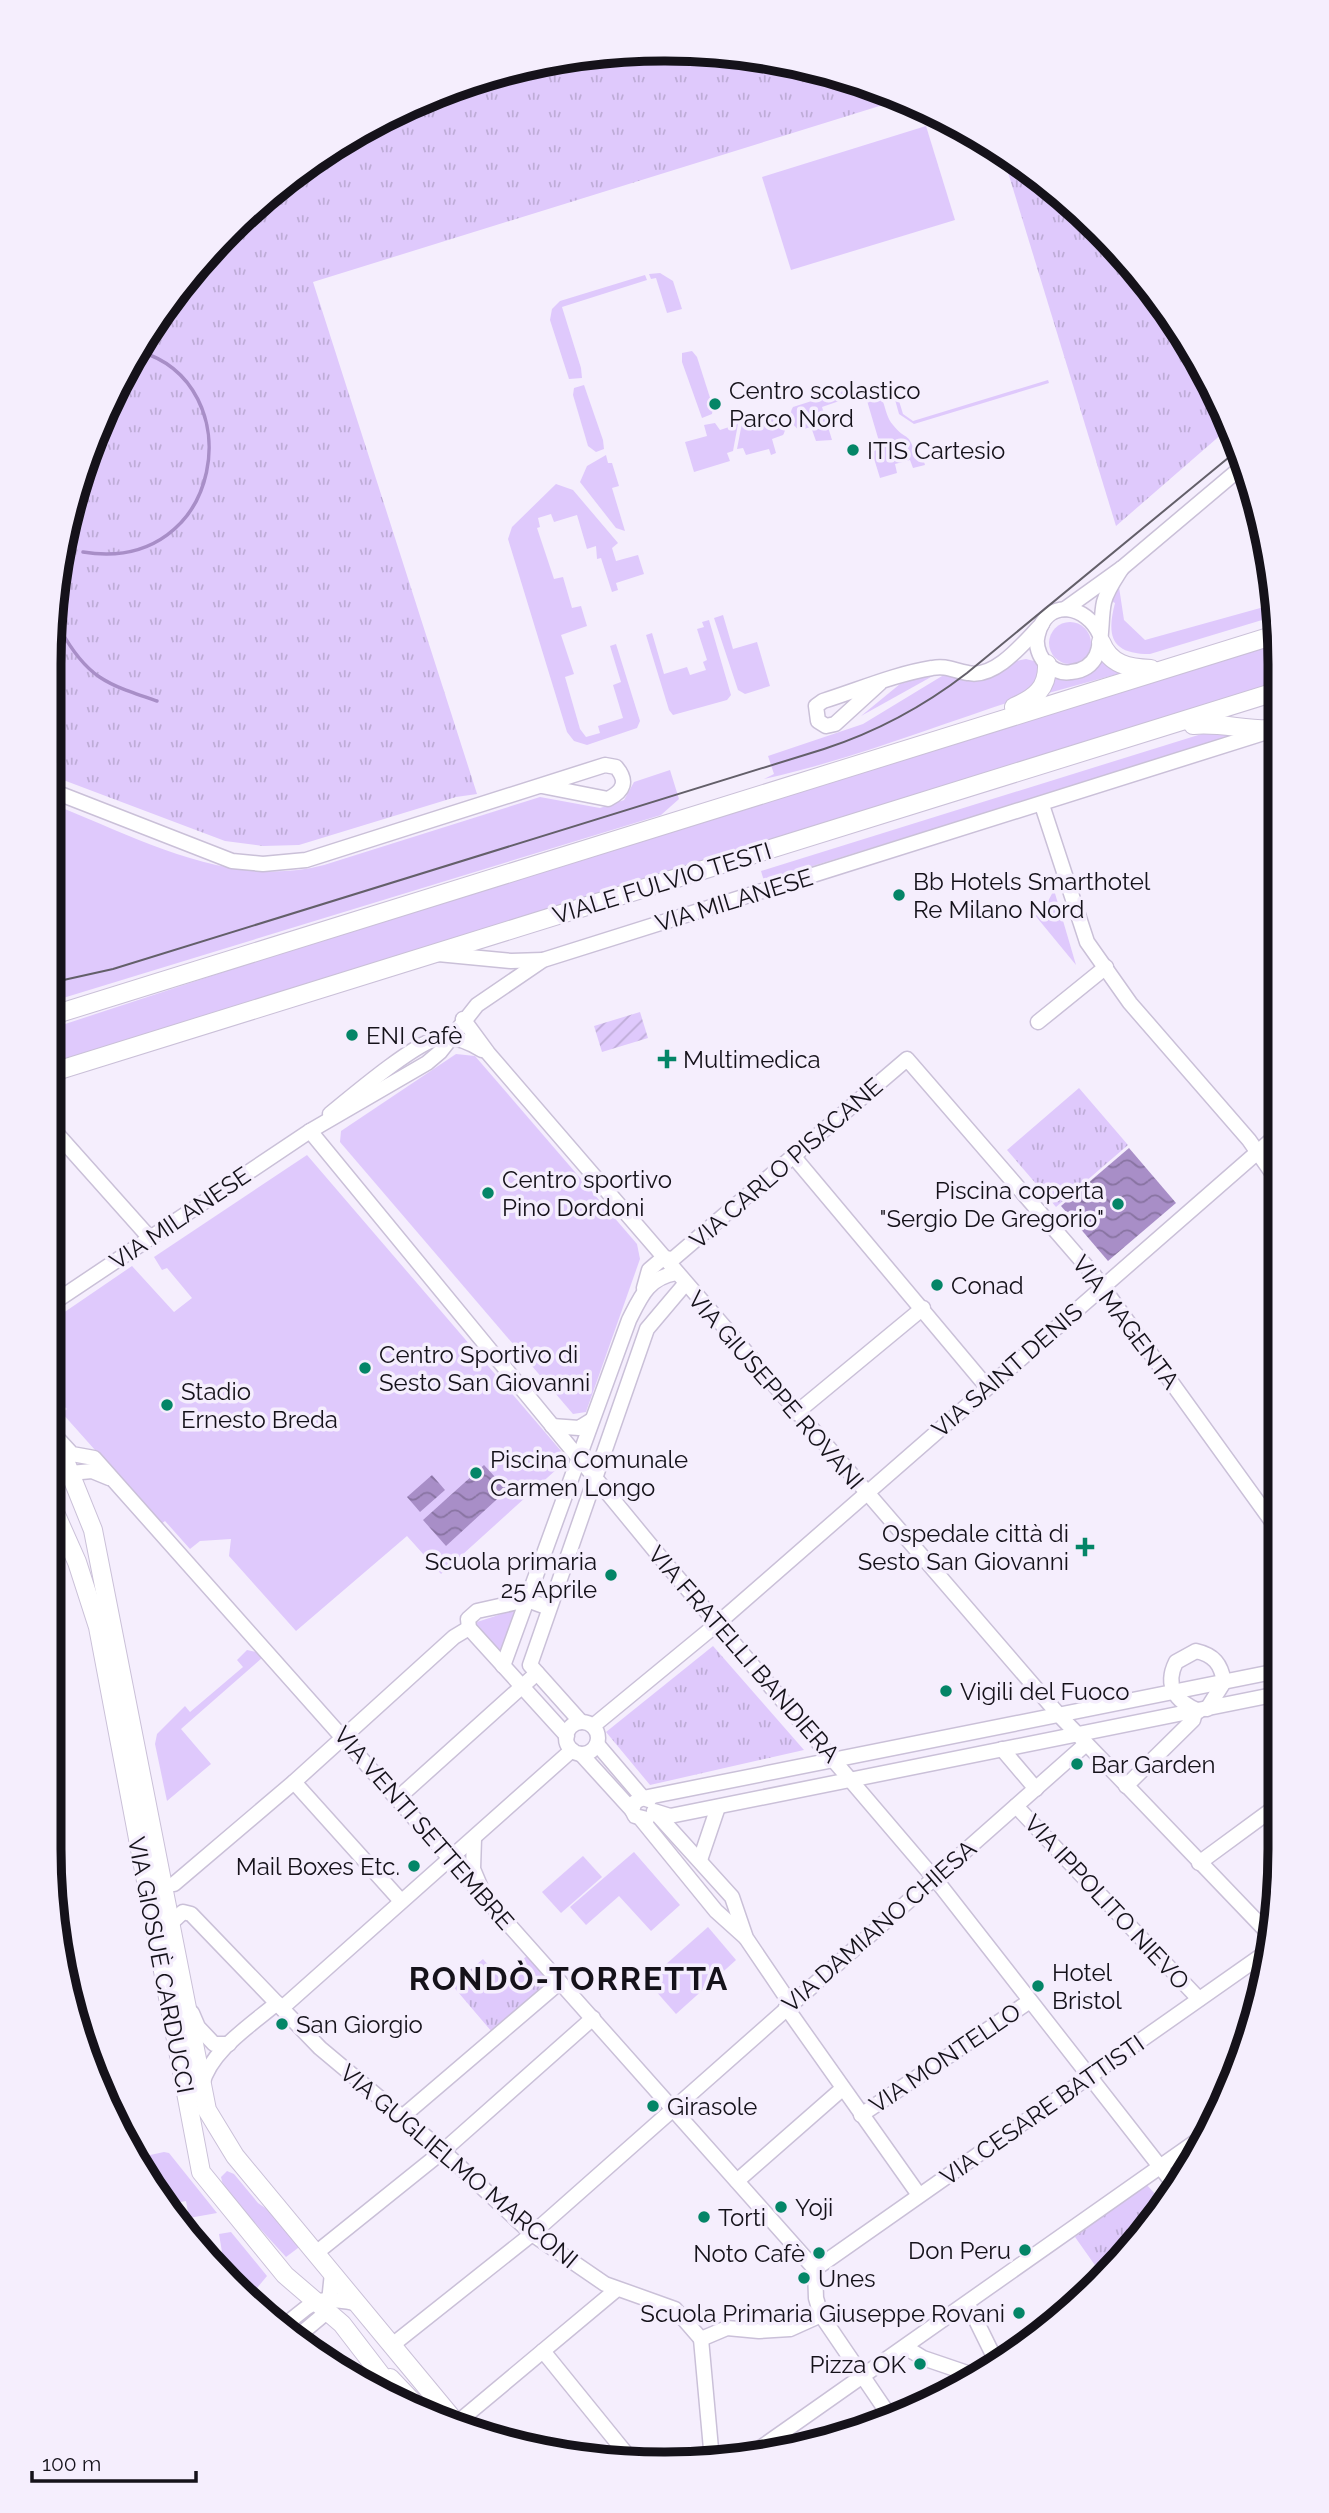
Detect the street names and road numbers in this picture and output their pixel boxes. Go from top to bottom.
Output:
street label: VIALE FULVIO TESTI [549,836,775,930]
street label: VIA MILANESE [652,862,816,938]
street label: VIA CARLO PISACANE [684,1071,888,1255]
street label: VIA MILANESE [104,1160,256,1276]
street label: VIA MAGENTA [1066,1249,1186,1395]
street label: VIA GIUSEPPE ROVANI [682,1285,870,1495]
street label: VIA SAINT DENIS [926,1297,1088,1443]
street label: VIA FRATELLI BANDIERA [642,1540,846,1768]
street label: VIA VENTI SETTEMBRE [328,1721,520,1935]
street label: VIA IPPOLITO NIEVO [1018,1809,1196,1995]
street label: VIA GIOSUÈ CARDUCCI [122,1834,200,2096]
street label: VIA DAMIANO CHIESA [776,1834,982,2018]
street label: VIA MONTELLO [864,1997,1026,2119]
street label: VIA CESARE BATTISTI [934,2029,1150,2191]
street label: VIA GUGLIELMO MARCONI [334,2058,584,2274]

